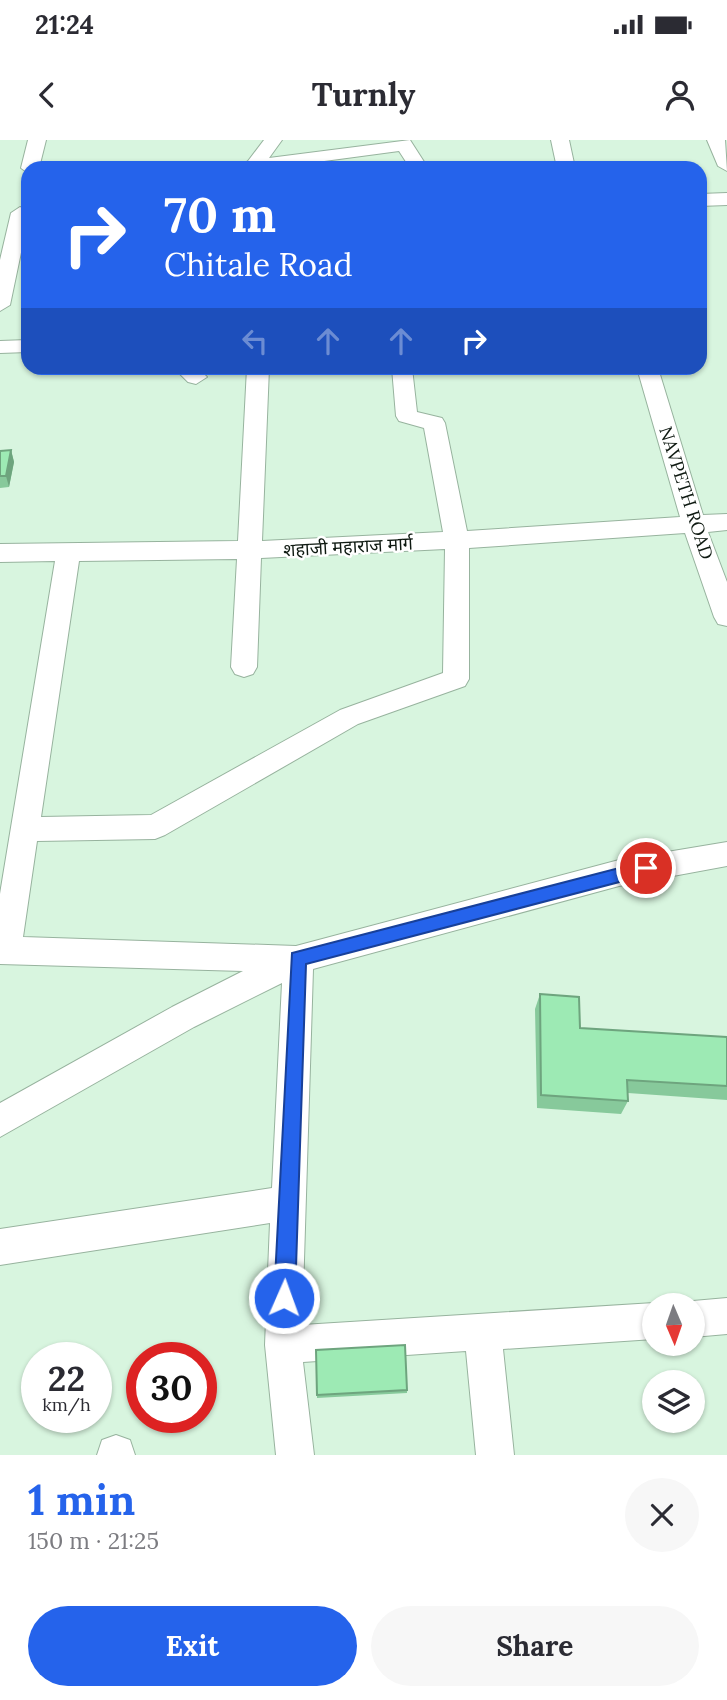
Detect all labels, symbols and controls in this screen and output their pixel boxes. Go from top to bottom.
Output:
text: 21:24 [35,8,94,41]
text: Turnly [312,74,415,115]
icon: back [28,76,66,114]
icon: person [661,76,699,114]
text: 70 m [164,183,276,245]
icon: right [49,189,140,280]
text: Chitale Road [164,244,353,285]
icon: left [236,322,274,360]
icon: ahead [309,322,347,360]
icon: ahead [382,322,420,360]
icon: right [455,322,493,360]
street label: NAVPETH ROAD [654,423,719,562]
street label: शहाजी महाराज मार्ग [283,532,414,561]
pin [616,838,676,898]
icon: arrive [627,849,665,887]
position arrow [247,1261,321,1335]
north arrow [642,1293,705,1356]
map controls [642,1293,705,1433]
speed limit sign: 30 [126,1342,217,1433]
text: 22 [48,1356,85,1401]
button: layers [642,1370,705,1433]
text: km/h [42,1393,91,1416]
text: 1 min [28,1473,135,1527]
button: close [625,1478,699,1552]
text: 150 m · 21:25 [28,1526,159,1555]
button: Exit [28,1606,357,1686]
button: Share [371,1606,699,1686]

